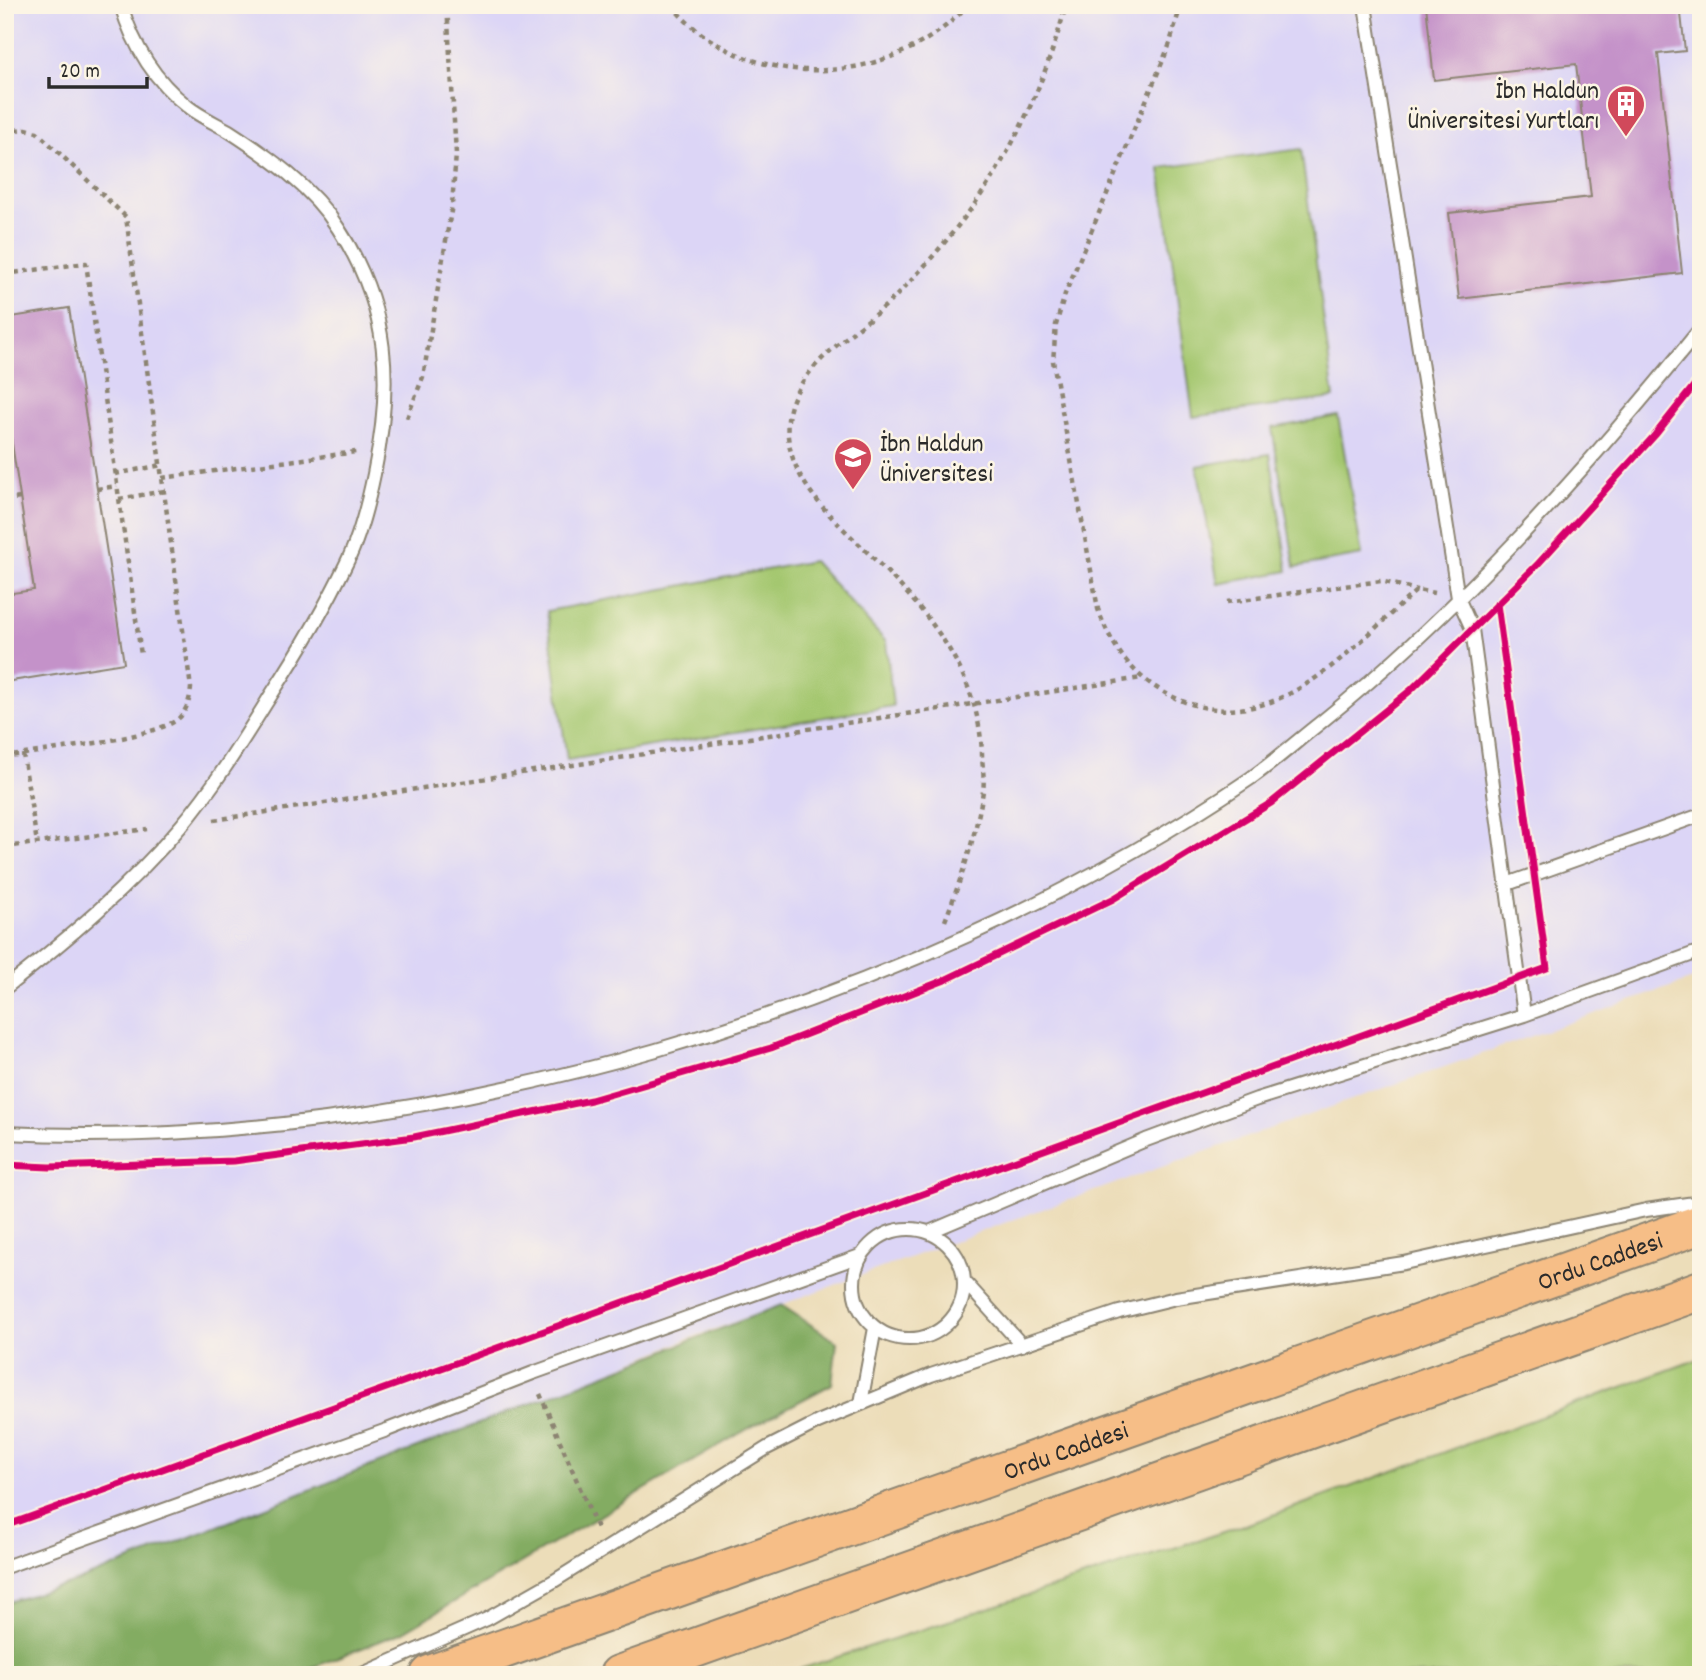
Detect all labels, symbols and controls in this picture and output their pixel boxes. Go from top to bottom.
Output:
scale bar [49,46,147,90]
text: 20 m [60,58,100,88]
place label: İbn Haldun Üniversitesi Yurtları [1407,74,1599,141]
building icon: İbn Haldun Üniversitesi Yurtları [1605,83,1647,138]
place label: İbn Haldun Üniversitesi [880,427,993,494]
school or university icon: İbn Haldun Üniversitesi [832,436,874,491]
street label: Ordu Caddesi [1533,1224,1669,1303]
street label: Ordu Caddesi [999,1414,1134,1492]

